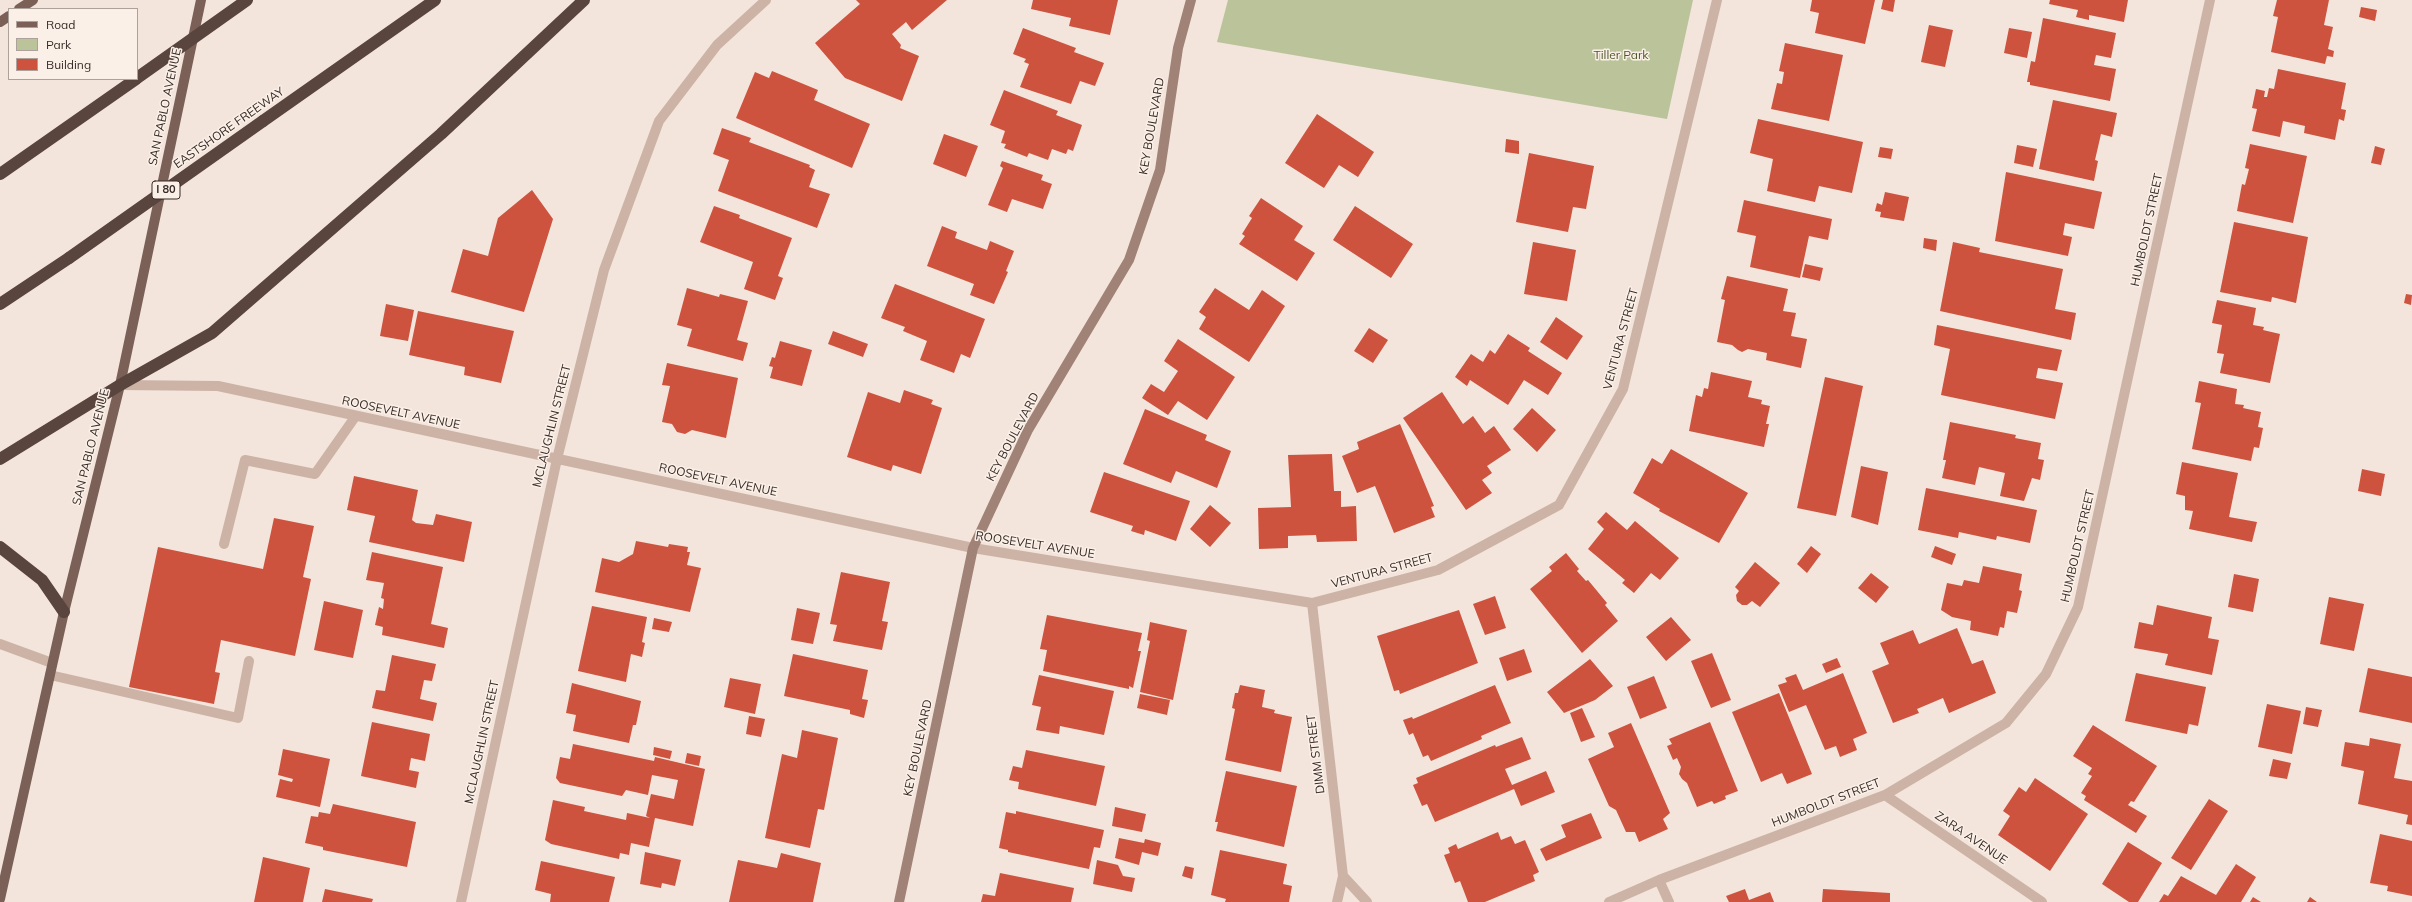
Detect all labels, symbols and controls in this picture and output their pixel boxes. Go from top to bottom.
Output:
legend [8,8,138,80]
text: Road [46,17,75,32]
text: Park [46,37,71,52]
street label: SAN PABLO AVENUE [146,47,184,167]
park label: Tiller Park [1593,48,1649,62]
text: Building [46,57,91,72]
street label: KEY BOULEVARD [1136,76,1168,176]
street label: EASTSHORE FREEWAY [171,84,287,172]
street label: HUMBOLDT STREET [2128,172,2166,288]
road number: I 80 [152,181,180,199]
street label: VENTURA STREET [1601,287,1641,391]
street label: MCLAUGHLIN STREET [530,363,574,489]
street label: SAN PABLO AVENUE [70,387,112,507]
street label: KEY BOULEVARD [984,390,1042,484]
street label: ROOSEVELT AVENUE [341,393,461,433]
street label: ROOSEVELT AVENUE [658,460,778,500]
street label: HUMBOLDT STREET [2058,488,2098,604]
street label: ROOSEVELT AVENUE [974,528,1096,562]
street label: VENTURA STREET [1330,551,1434,591]
street label: MCLAUGHLIN STREET [462,679,502,805]
street label: KEY BOULEVARD [901,698,935,798]
street label: DIMM STREET [1304,713,1328,795]
street label: HUMBOLDT STREET [1770,776,1882,830]
street label: ZARA AVENUE [1932,808,2010,868]

